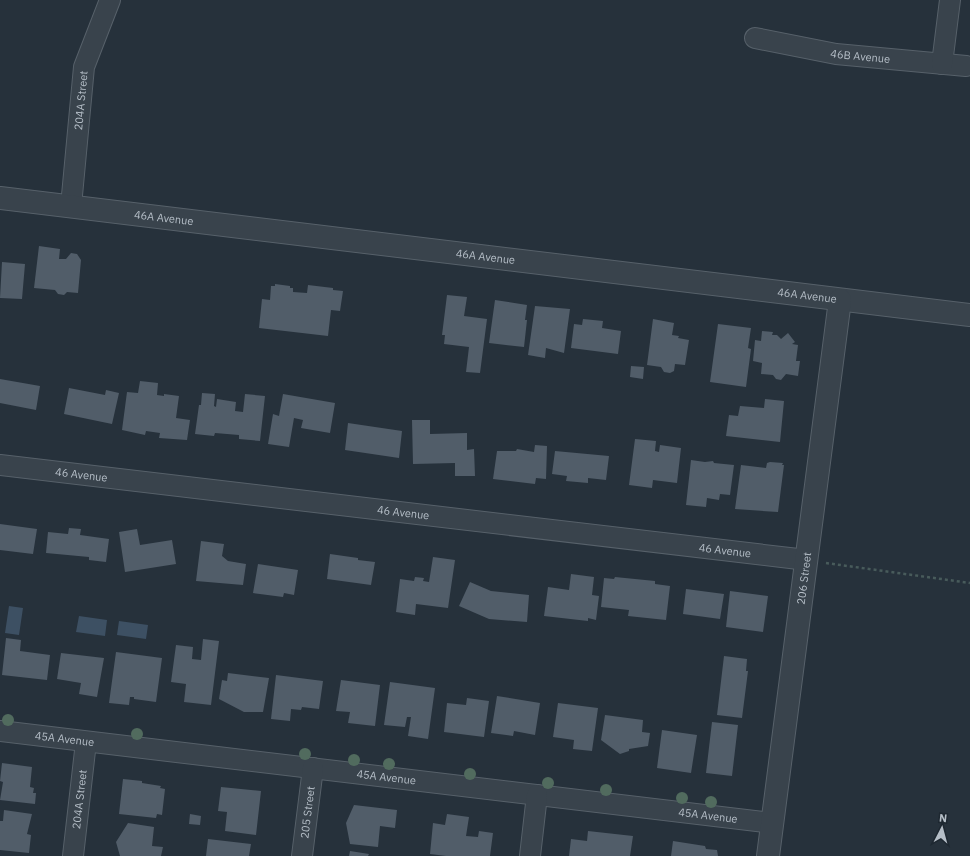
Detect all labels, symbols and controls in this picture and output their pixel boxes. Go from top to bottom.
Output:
street label: 46B Avenue [829,46,891,66]
street label: 204A Street [71,70,91,131]
street label: 46A Avenue [133,207,194,228]
street label: 46A Avenue [455,246,516,267]
street label: 46A Avenue [777,285,838,306]
street label: 46 Avenue [55,465,108,485]
street label: 46 Avenue [376,502,430,522]
street label: 46 Avenue [698,540,752,560]
street label: 206 Street [794,551,814,605]
street label: 45A Avenue [34,728,95,749]
street label: 45A Avenue [356,767,417,788]
street label: 204A Street [69,769,90,830]
street label: 205 Street [297,785,318,839]
street label: 45A Avenue [678,805,738,826]
north arrow [922,808,962,848]
text: N [938,811,948,825]

